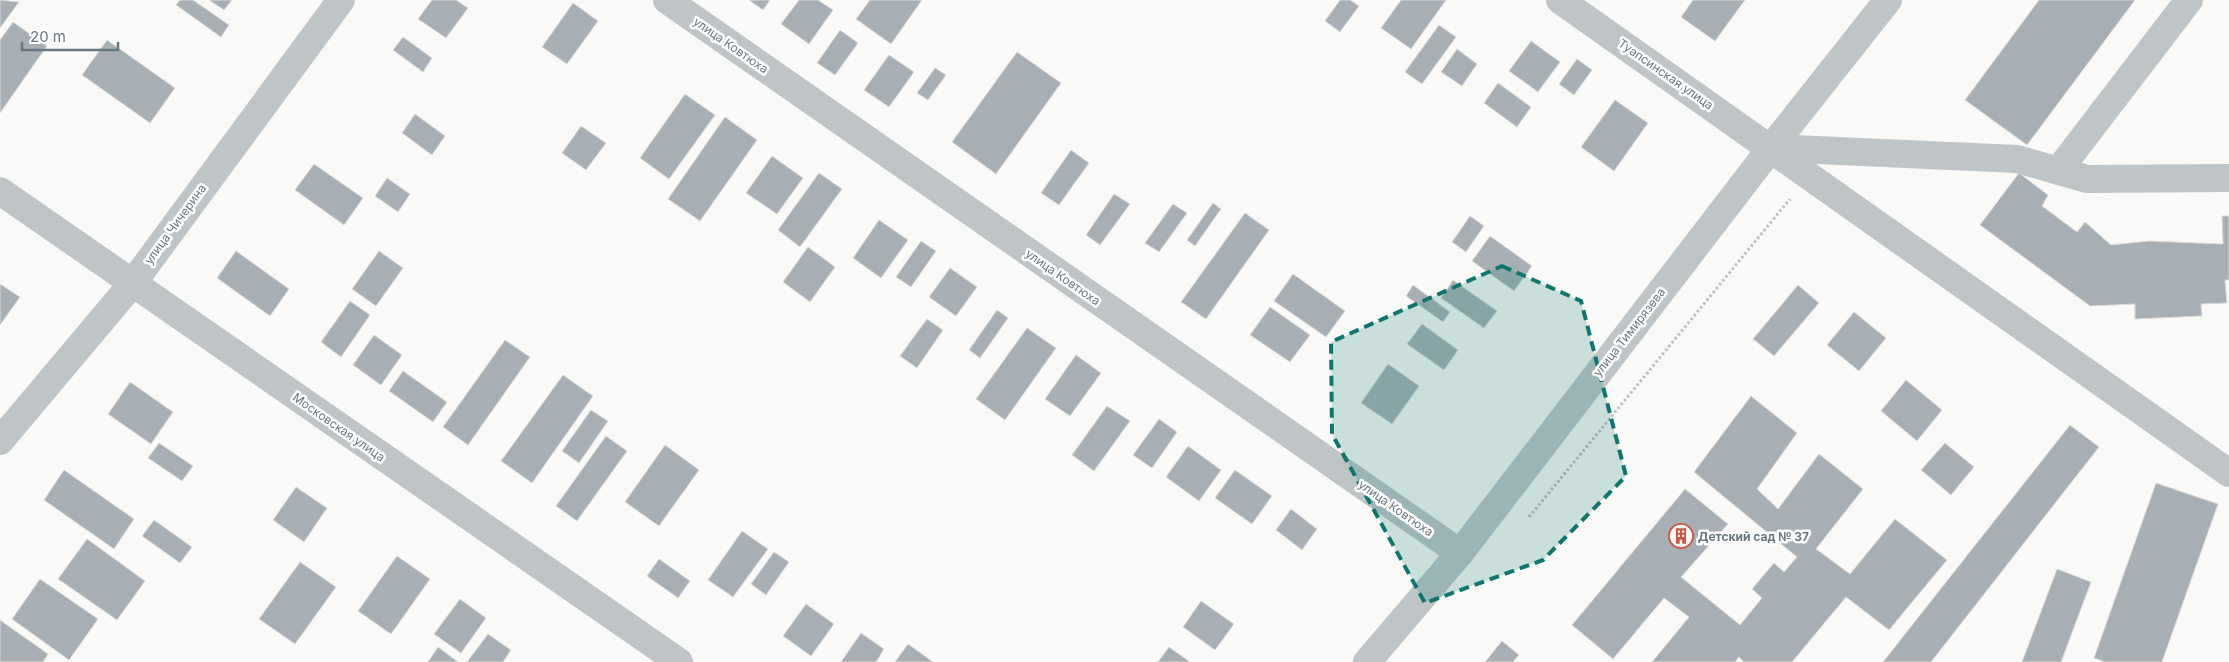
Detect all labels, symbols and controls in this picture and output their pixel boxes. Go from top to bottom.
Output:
street label: улица Ковтюха [691,14,771,76]
scale bar [22,20,119,52]
text: 20 m [30,27,66,46]
street label: Туапсинская улица [1616,36,1716,112]
street label: улица Чичерина [141,181,209,267]
street label: улица Ковтюха [1023,246,1103,308]
street label: улица Тимирязева [1590,285,1668,379]
street label: Московская улица [290,390,388,464]
street label: улица Ковтюха [1356,477,1436,539]
building icon: Детский сад № 37 [1668,523,1694,549]
place label: Детский сад № 37 [1698,529,1809,544]

